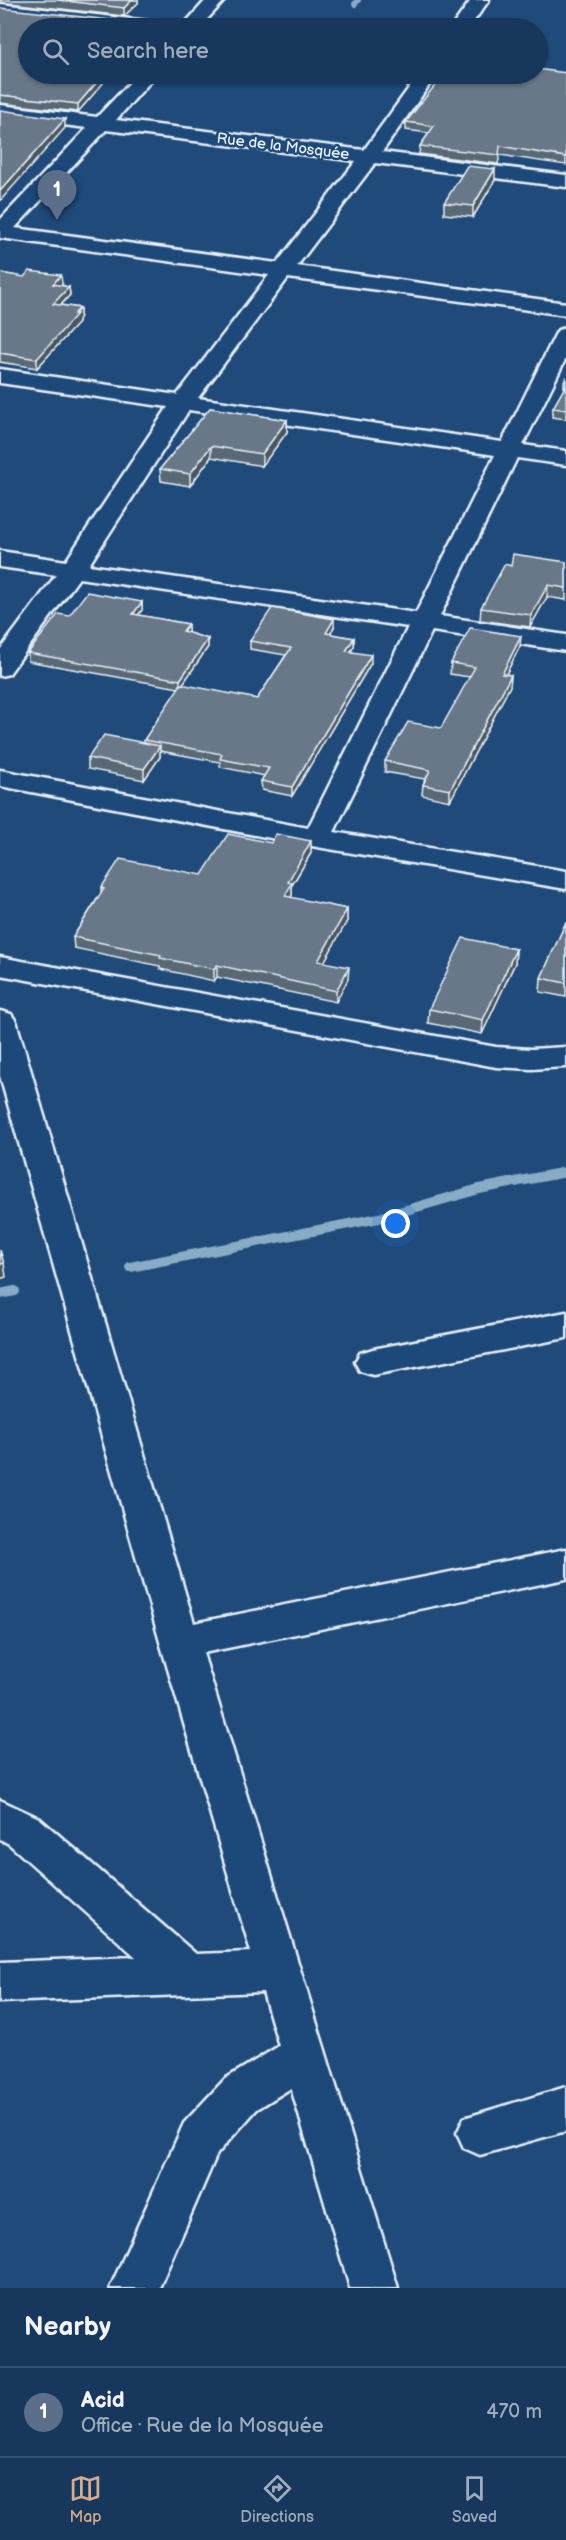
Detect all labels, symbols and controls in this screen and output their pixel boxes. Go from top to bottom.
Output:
search box [18,18,548,84]
icon: search [39,35,72,68]
text: Search here [87,38,209,65]
street label: Rue de la Mosquée [216,129,350,164]
pin: 1 [38,170,76,220]
your location [381,1209,410,1238]
text: Nearby [24,2312,111,2343]
text: Acid [81,2387,125,2414]
text: 1 [39,2400,48,2424]
text: 470 m [486,2400,542,2424]
text: Office · Rue de la Mosquée [81,2414,324,2438]
tab: Map [69,2472,102,2527]
tab: Directions [240,2472,314,2527]
tab: Saved [452,2472,497,2527]

